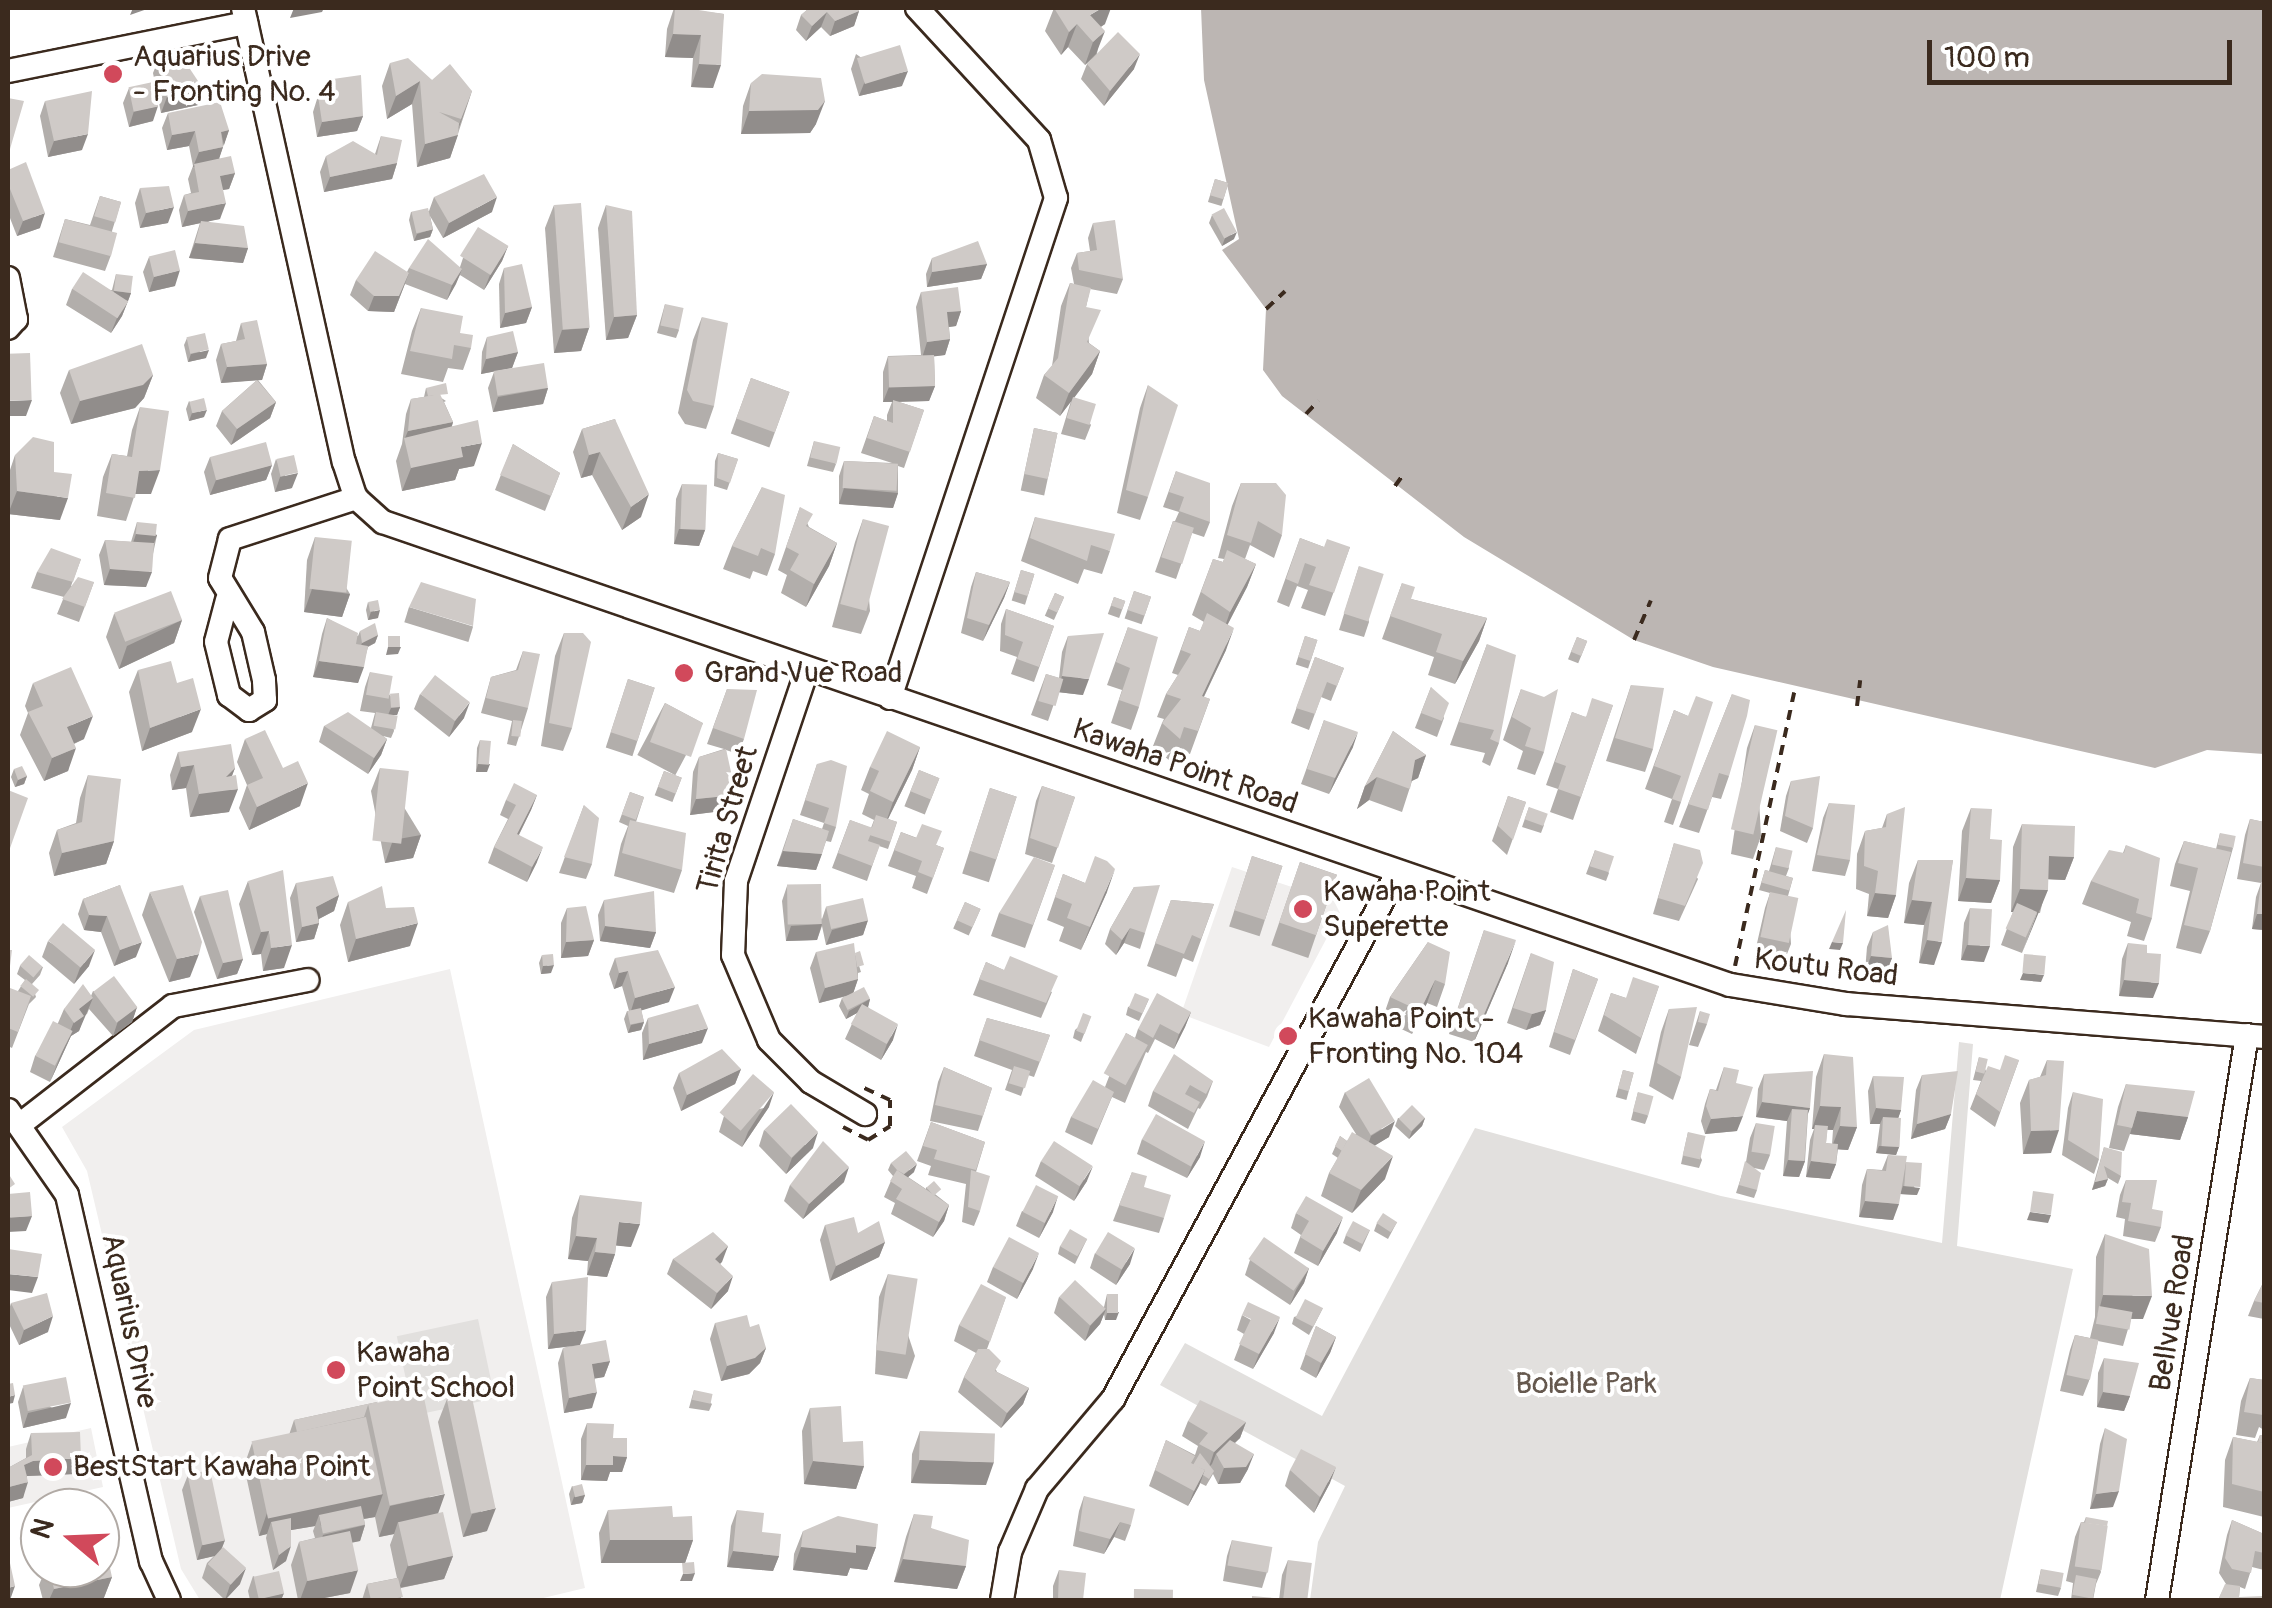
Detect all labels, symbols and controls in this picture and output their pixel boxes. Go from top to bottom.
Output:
scale bar [1932,20,2237,82]
place label: Aquarius Drive - Fronting No. 4 [133,39,336,110]
text: 100 m [1944,39,2030,76]
marker: Aquarius Drive - Fronting No. 4 [102,63,124,85]
place label: Grand Vue Road [704,655,902,691]
marker: Grand Vue Road [673,662,695,684]
street label: Kawaha Point Road [1068,712,1302,822]
street label: Tirita Street [690,742,766,898]
place label: Kawaha Point Superette [1323,874,1490,944]
marker: Kawaha Point Superette [1292,898,1314,920]
street label: Koutu Road [1752,941,1900,995]
place label: Kawaha Point - Fronting No. 104 [1308,1001,1523,1072]
marker: Kawaha Point - Fronting No. 104 [1277,1025,1299,1047]
street label: Aquarius Drive [93,1230,165,1412]
street label: Bellvue Road [2143,1232,2203,1394]
place label: Kawaha Point School [356,1335,515,1406]
marker: Kawaha Point School [325,1359,347,1381]
park label: Boielle Park [1515,1366,1657,1402]
place label: BestStart Kawaha Point [73,1449,370,1485]
marker: BestStart Kawaha Point [42,1456,64,1478]
north arrow [20,1488,120,1588]
text: N [23,1514,63,1543]

